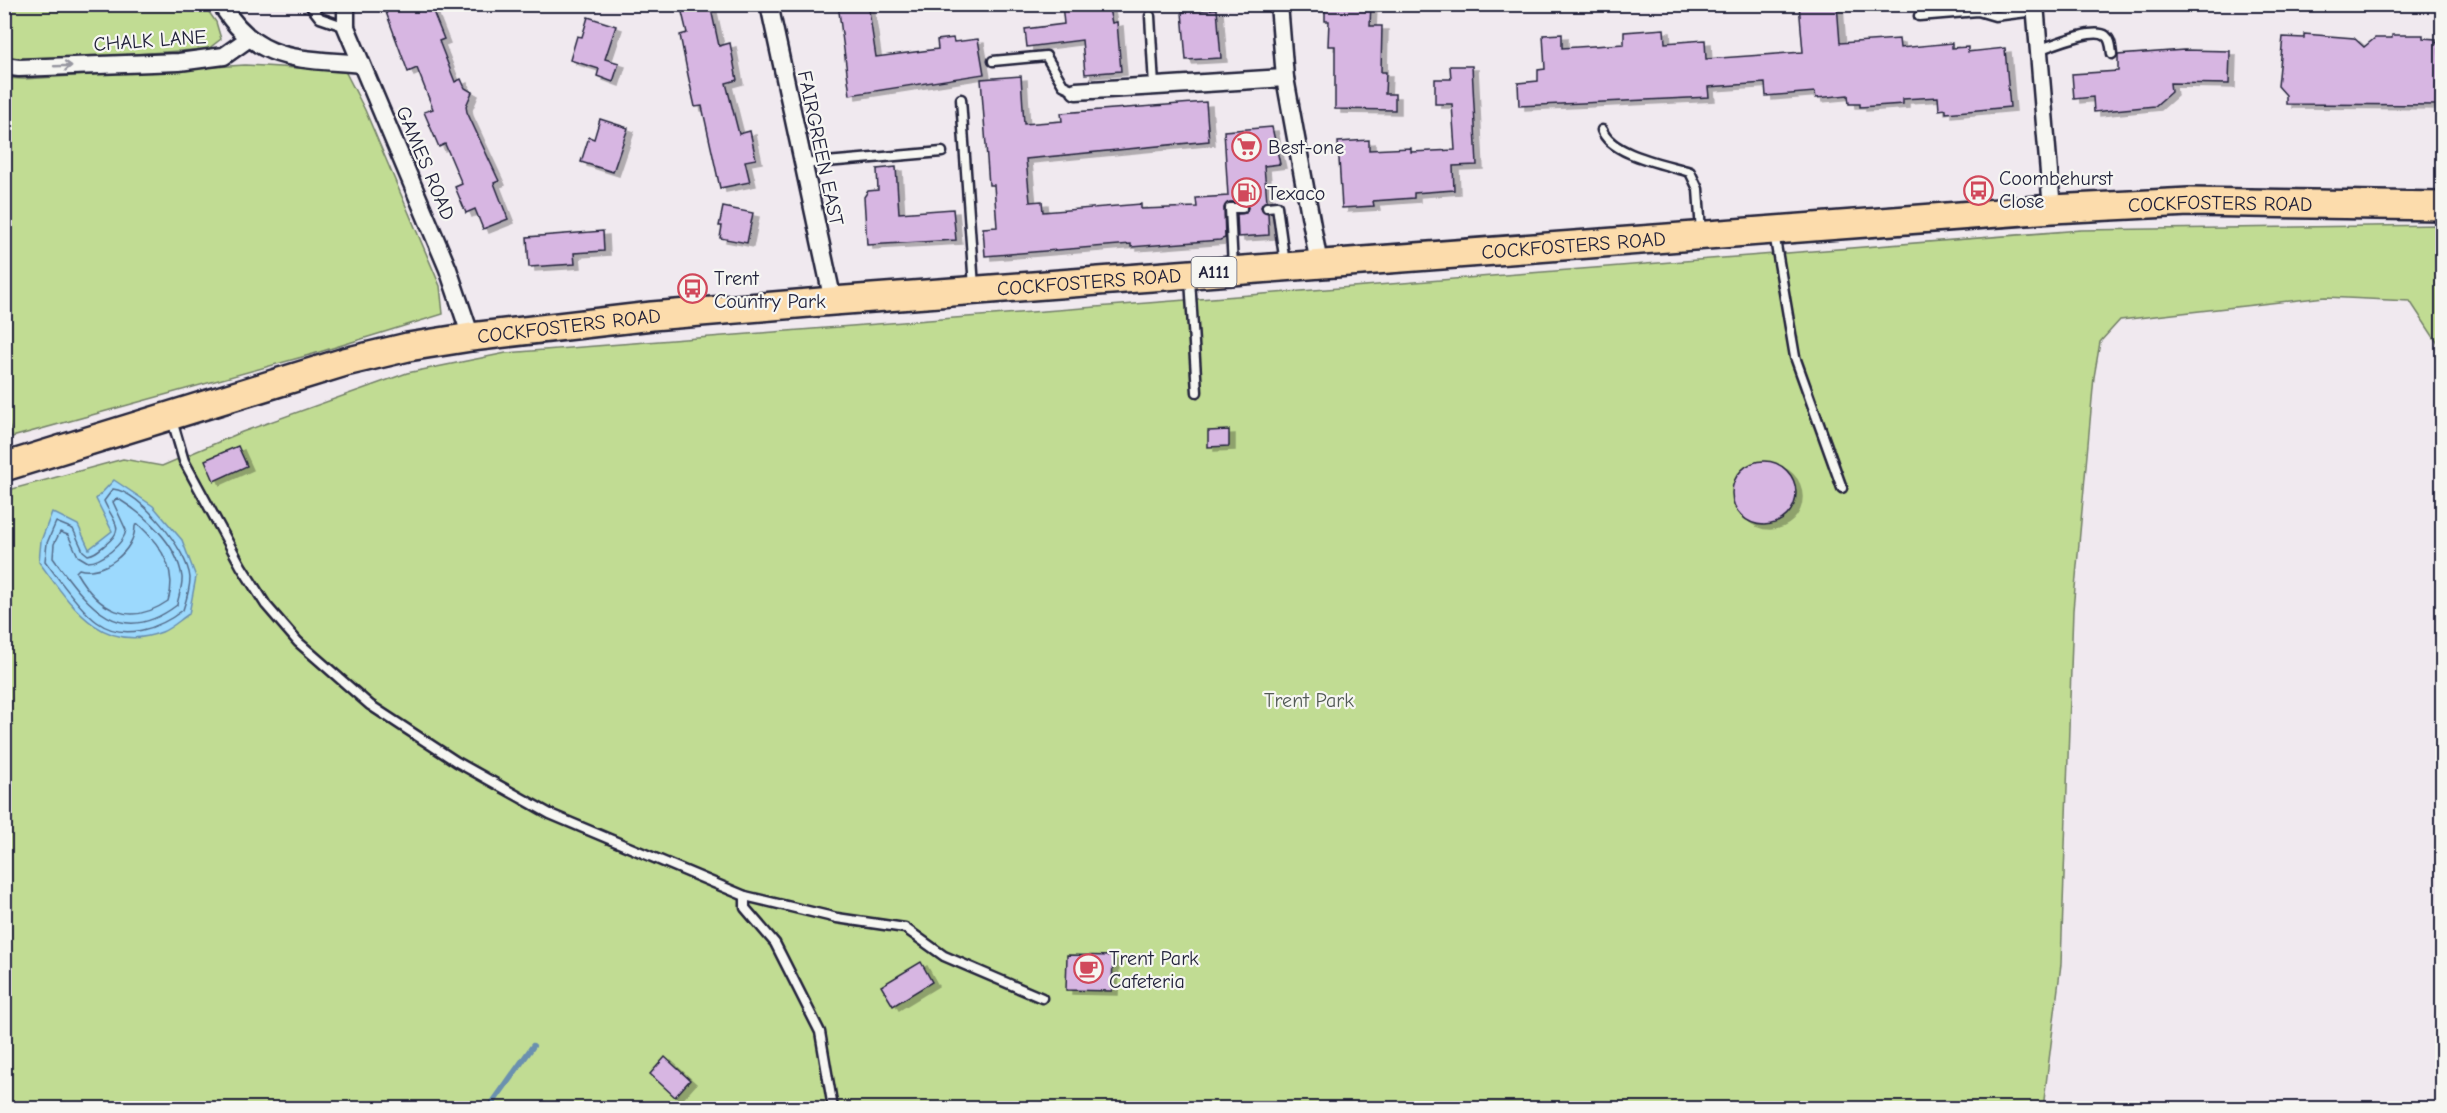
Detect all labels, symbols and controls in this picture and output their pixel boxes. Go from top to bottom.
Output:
street label: CHALK LANE [93,25,207,56]
one-way arrow [52,61,72,72]
street label: FAIRGREEN EAST [793,68,848,228]
street label: GAMES ROAD [391,103,460,224]
supermarket icon: Best-one [1231,131,1263,163]
place label: Best-one [1268,136,1344,159]
place label: Coombehurst Close [1999,167,2114,213]
bus stop icon: Coombehurst Close [1962,174,1994,206]
fuel station icon: Texaco [1230,177,1262,209]
place label: Texaco [1267,182,1325,205]
street label: COCKFOSTERS ROAD [2127,191,2313,217]
street label: COCKFOSTERS ROAD [1481,227,1667,264]
road number: A111 [1192,257,1236,287]
street label: COCKFOSTERS ROAD [996,264,1182,301]
place label: Trent Country Park [714,267,826,313]
bus stop icon: Trent Country Park [677,273,709,305]
street label: COCKFOSTERS ROAD [476,304,662,348]
park label: Trent Park [1264,689,1354,712]
place label: Trent Park Cafeteria [1109,947,1199,993]
cafe icon: Trent Park Cafeteria [1072,953,1104,985]

